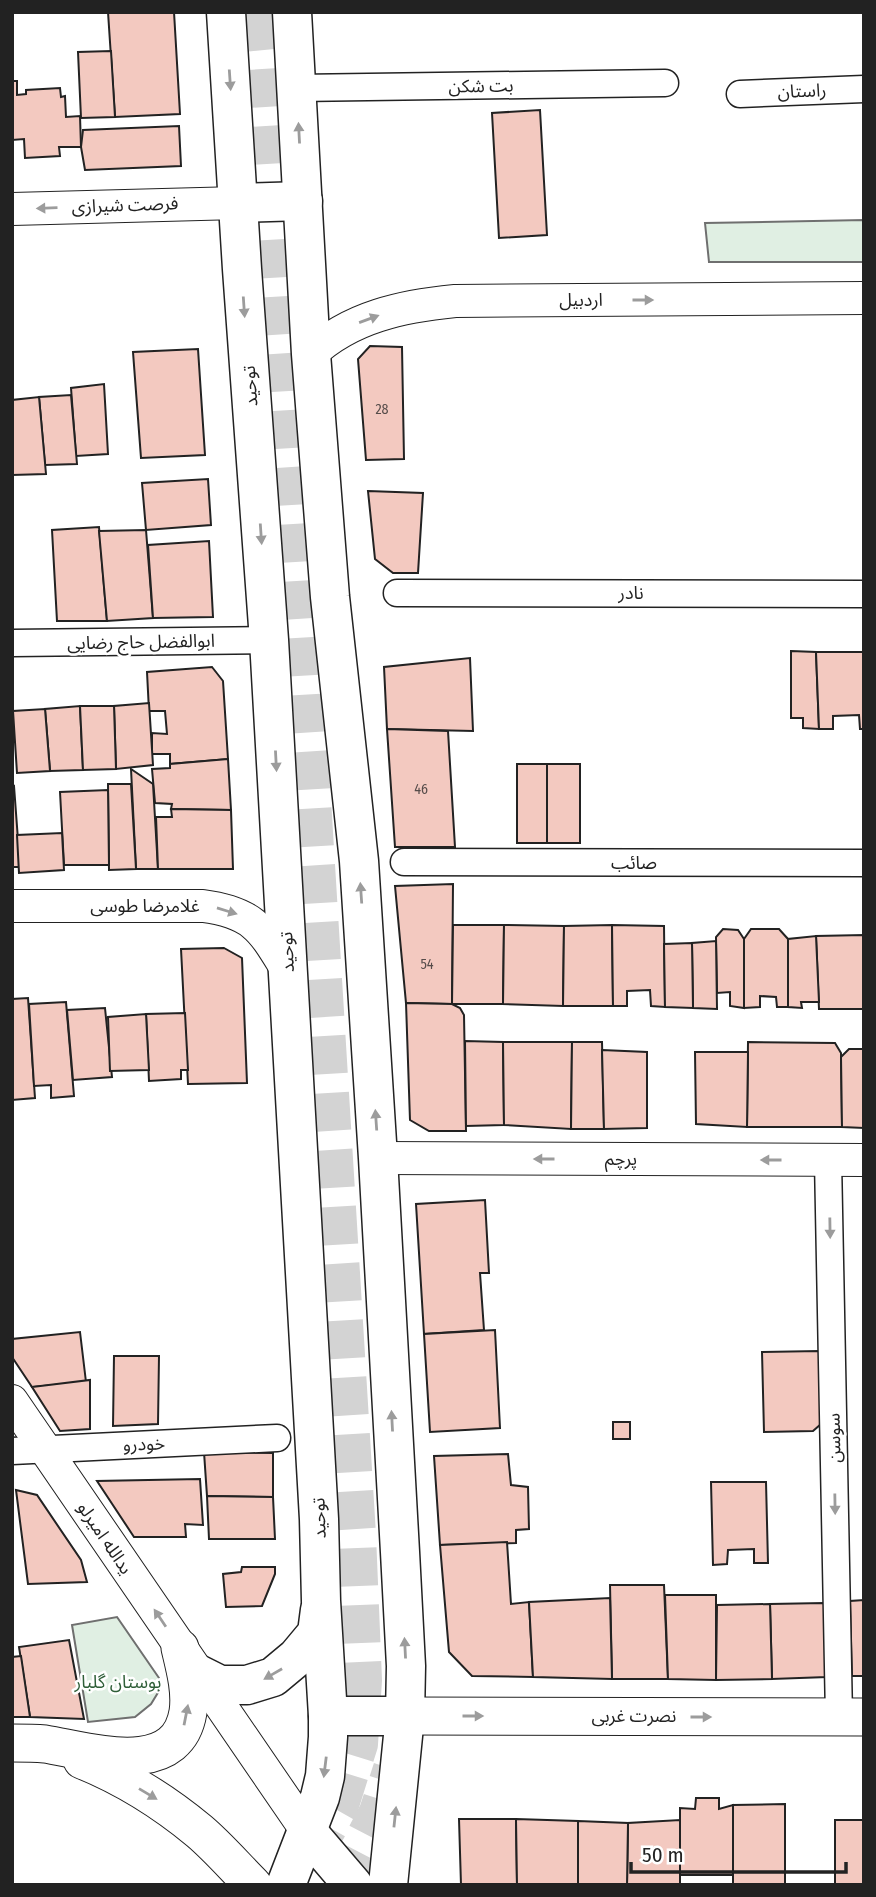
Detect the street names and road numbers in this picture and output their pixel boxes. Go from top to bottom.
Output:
street label: بت شکن [448,74,514,98]
street label: راستان [777,79,827,103]
street label: فرصت شیرازی [71,192,179,218]
street label: اردبیل [559,289,603,311]
street label: توحید [238,365,262,407]
street label: نادر [617,582,644,604]
street label: ابوالفضل حاج رضایی [67,630,215,656]
street label: صائب [611,852,657,874]
street label: غلامرضا طوسی [90,895,200,917]
street label: توحید [275,931,299,973]
street label: پرچم [605,1148,637,1172]
street label: سوسن [823,1413,845,1463]
street label: خودرو [122,1432,166,1456]
street label: توحید [307,1497,331,1539]
street label: یدالله امیرلو [73,1498,137,1578]
street label: نصرت غربی [592,1705,676,1727]

